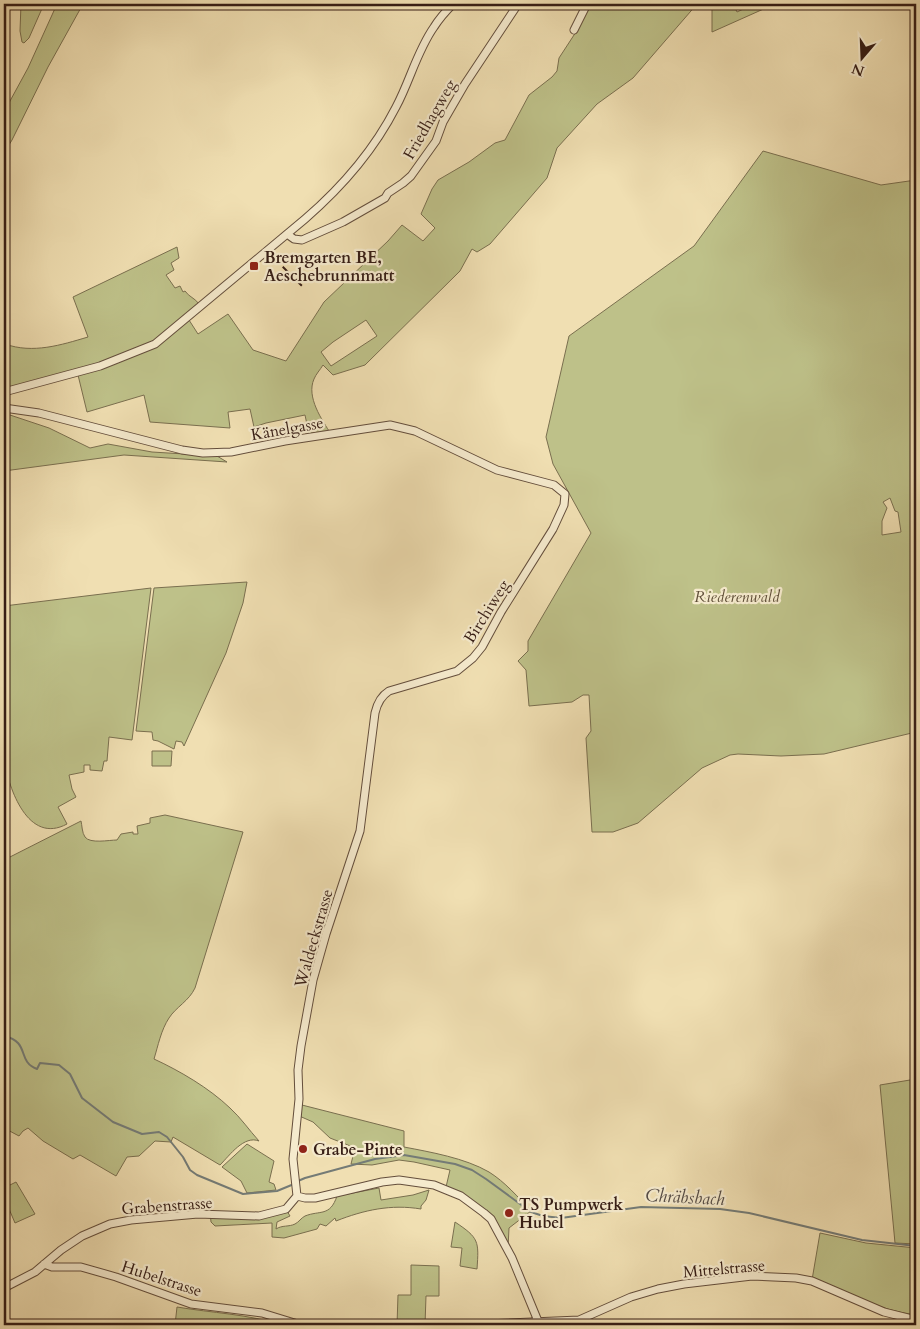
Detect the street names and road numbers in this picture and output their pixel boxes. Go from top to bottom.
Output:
street label: Friedhagweg [398,75,462,164]
street label: Känelgasse [249,412,325,446]
street label: Birchiweg [459,576,515,647]
street label: Waldeckstrasse [289,886,339,991]
street label: Grabenstrasse [121,1192,213,1220]
street label: Mittelstrasse [682,1254,766,1284]
street label: Hubelstrasse [119,1256,205,1302]

